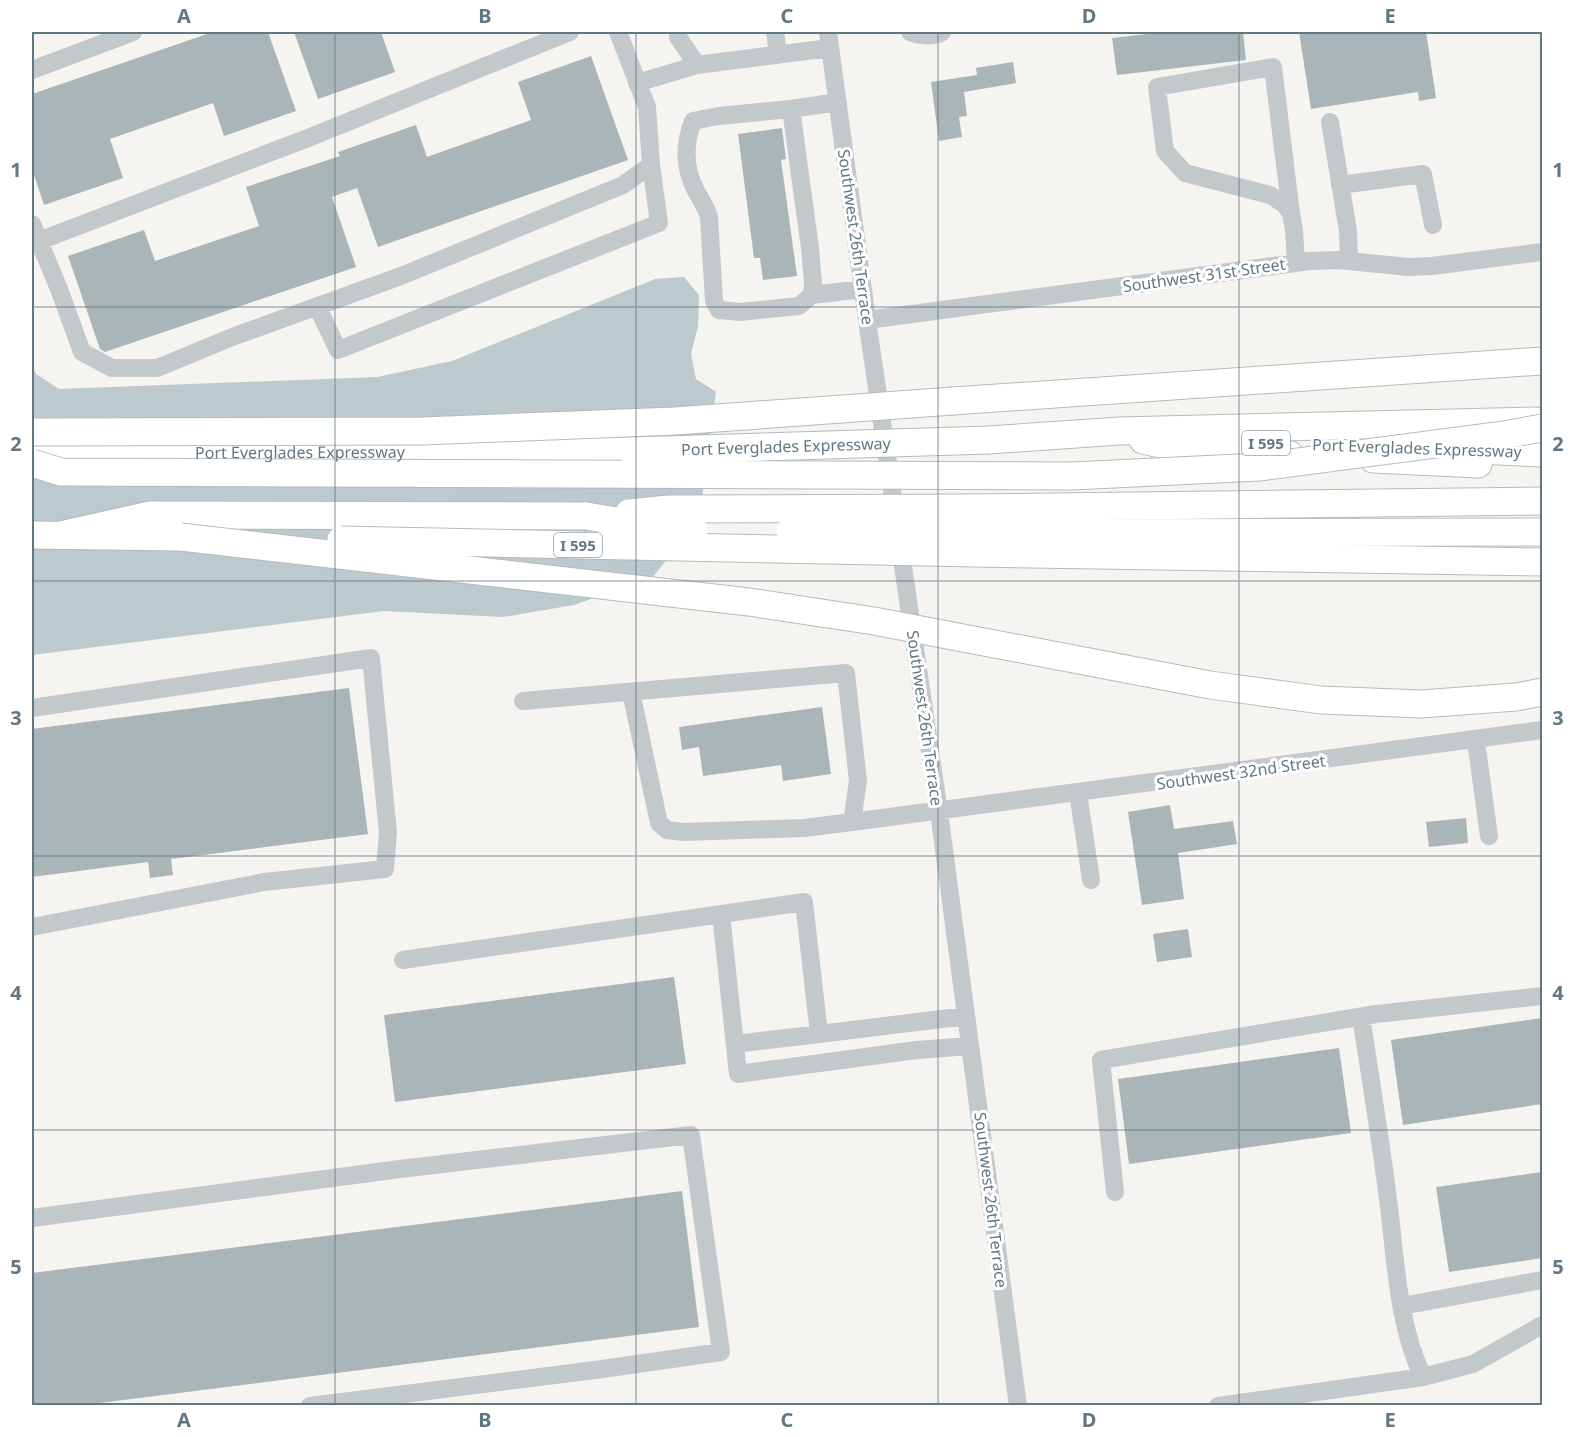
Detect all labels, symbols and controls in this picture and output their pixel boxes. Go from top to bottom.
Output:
text: A [177,2,191,29]
text: B [478,2,492,29]
text: C [781,2,794,29]
text: D [1082,2,1096,29]
text: E [1384,2,1396,29]
street label: Southwest 26th Terrace [833,148,879,326]
text: 1 [10,156,22,183]
text: 1 [1552,156,1564,183]
street label: Southwest 31st Street [1121,253,1287,297]
text: 2 [10,430,22,457]
text: 2 [1552,430,1564,457]
road number: I 595 [1242,431,1290,455]
street label: Port Everglades Expressway [681,432,892,460]
street label: Port Everglades Expressway [1312,433,1523,463]
street label: Port Everglades Expressway [195,441,406,463]
road number: I 595 [554,533,602,557]
street label: Southwest 26th Terrace [902,629,948,807]
text: 3 [10,704,22,731]
text: 3 [1552,704,1564,731]
street label: Southwest 32nd Street [1155,749,1327,795]
text: 4 [10,979,22,1006]
text: 4 [1552,979,1564,1006]
street label: Southwest 26th Terrace [969,1111,1013,1289]
text: 5 [10,1253,22,1280]
text: 5 [1552,1253,1564,1280]
text: A [177,1406,191,1433]
text: B [478,1406,492,1433]
text: C [781,1406,794,1433]
text: D [1082,1406,1096,1433]
text: E [1384,1406,1396,1433]

